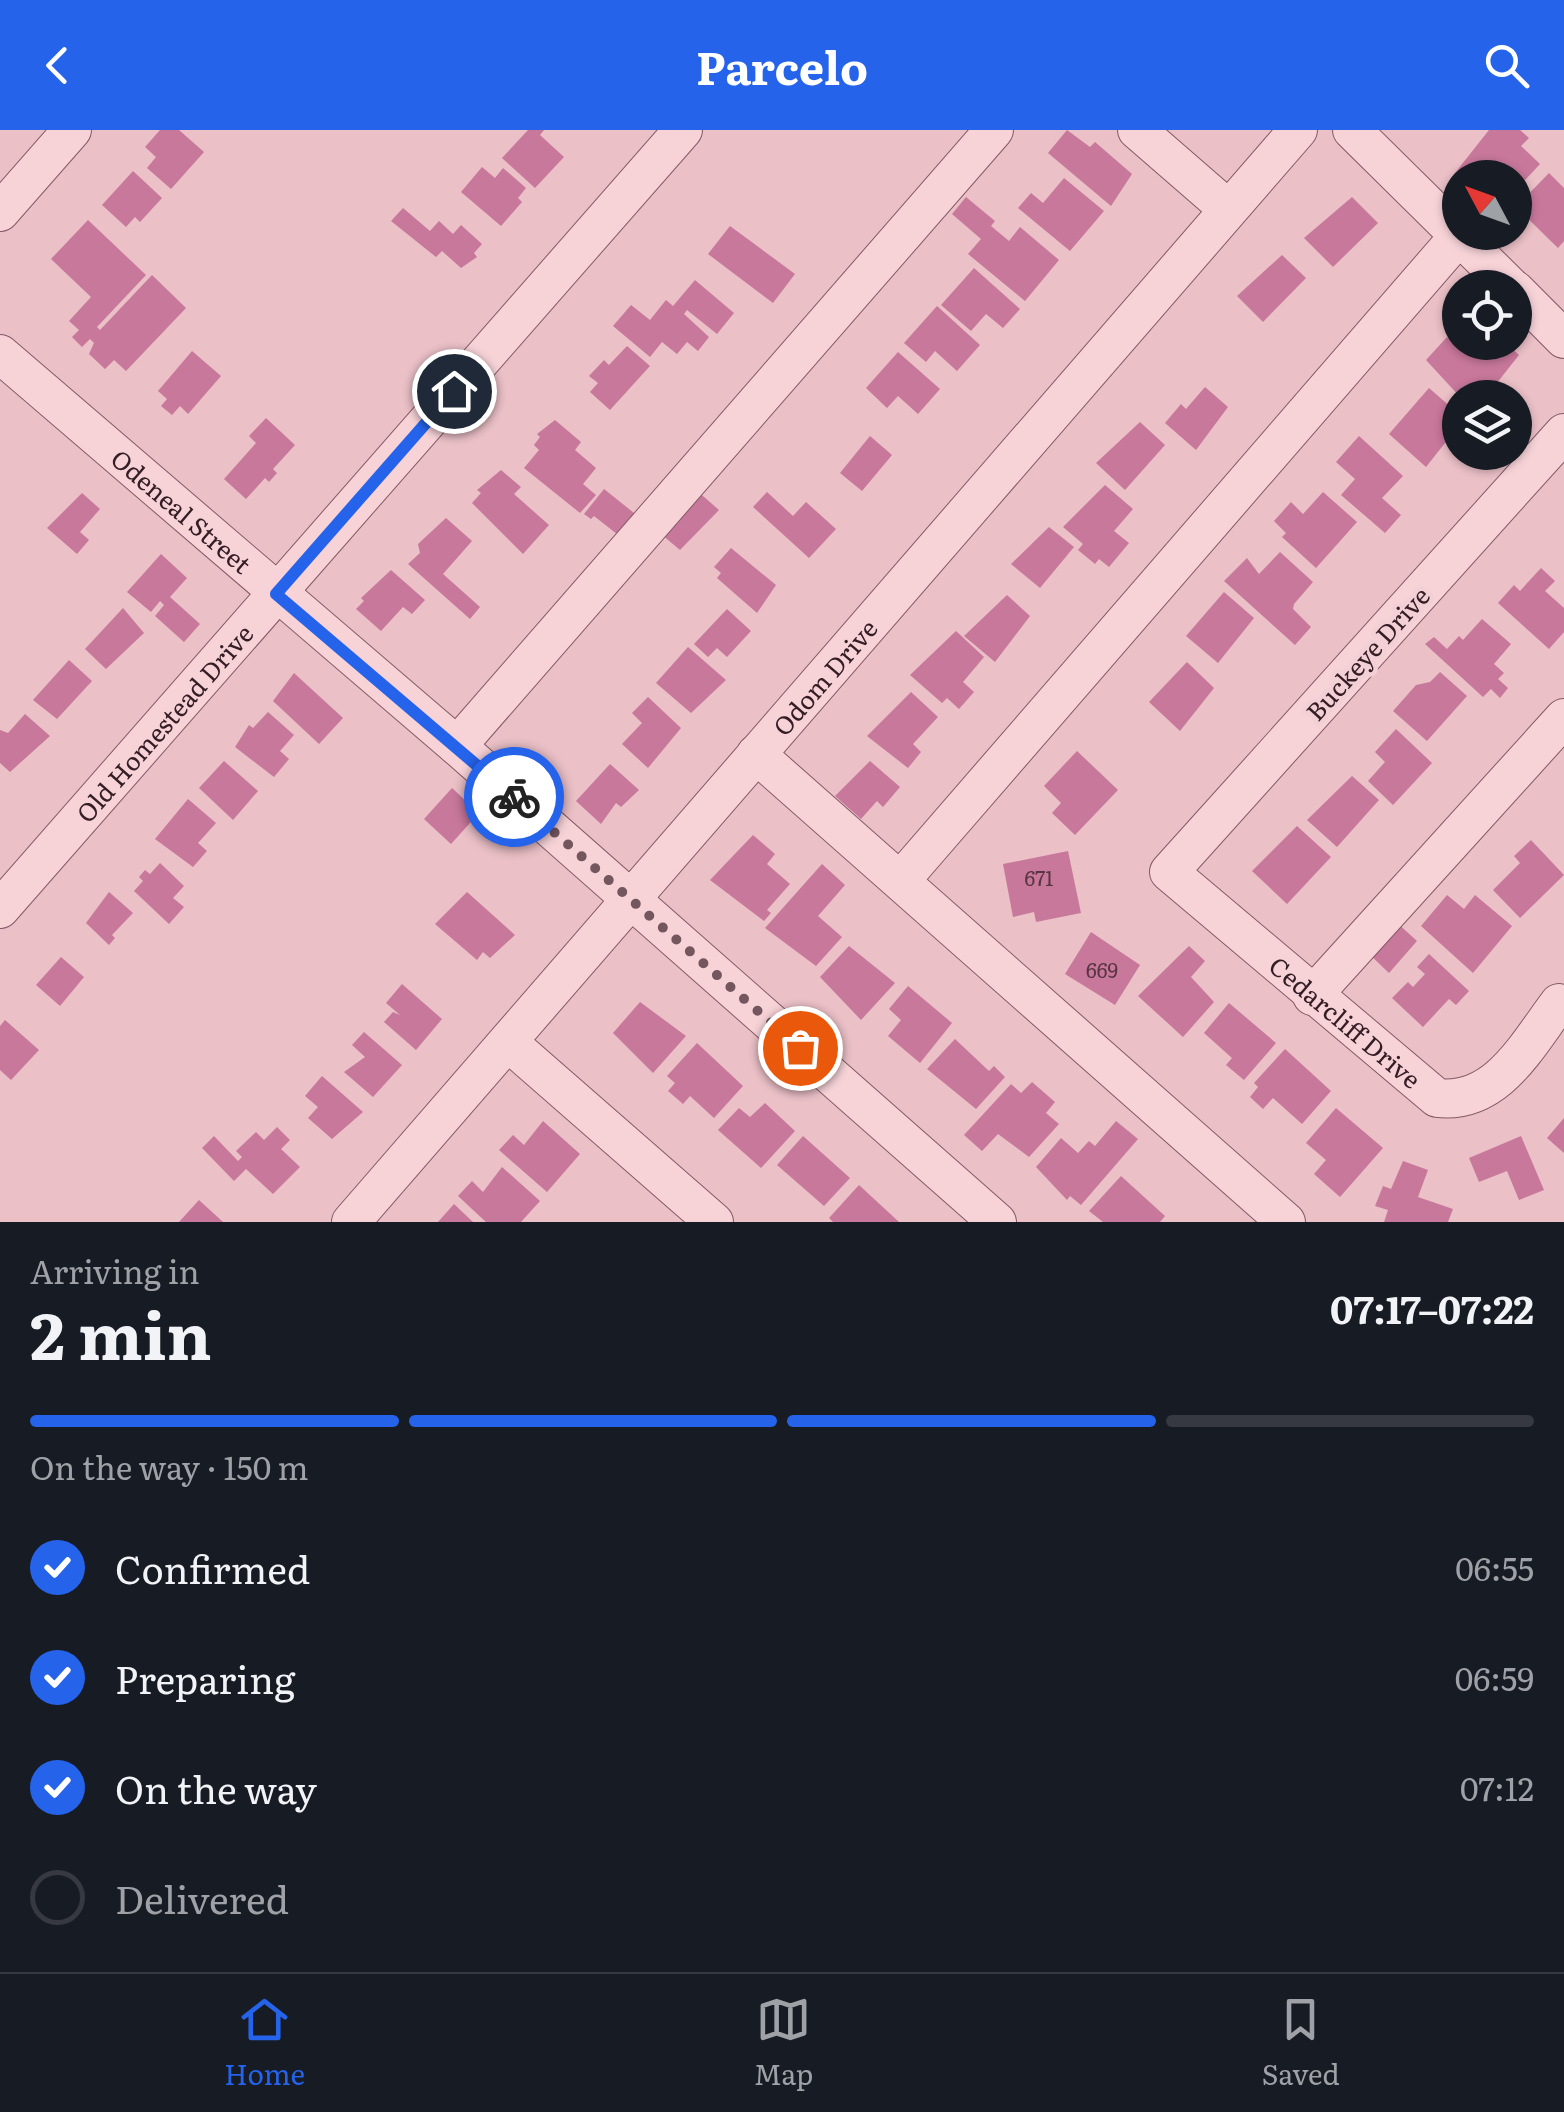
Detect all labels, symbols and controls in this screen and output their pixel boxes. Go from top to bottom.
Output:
text: Parcelo [696,32,868,99]
icon: back [30,38,85,93]
icon: search [1479,38,1534,93]
north arrow [1442,160,1532,250]
map controls [1442,160,1532,470]
button: locate [1442,270,1532,360]
pin [412,349,497,434]
icon: home [427,364,482,419]
button: layers [1442,380,1532,470]
street label: Odeneal Street [104,439,260,581]
street label: Buckeye Drive [1296,578,1438,728]
street label: Odom Drive [763,610,885,743]
street label: Old Homestead Drive [66,615,261,830]
courier [464,747,564,847]
icon: bike [487,770,542,825]
house number: 671 [1024,862,1054,892]
street label: Cedarcliff Drive [1262,946,1430,1096]
house number: 669 [1086,954,1118,984]
pin [758,1006,843,1091]
icon: bag [773,1021,828,1076]
text: Arriving in [30,1246,200,1294]
text: 07:17–07:22 [1330,1279,1534,1336]
text: 2 min [30,1283,212,1380]
text: On the way · 150 m [30,1442,309,1490]
text: Confirmed [115,1539,310,1596]
icon: check [30,1540,85,1595]
text: 06:55 [1455,1543,1534,1591]
text: Preparing [115,1649,295,1706]
icon: check [30,1650,85,1705]
text: 06:59 [1455,1653,1534,1701]
text: On the way [115,1759,317,1816]
icon: check [30,1760,85,1815]
text: 07:12 [1460,1763,1534,1811]
text: Delivered [115,1869,289,1926]
tab: Home [224,1992,305,2094]
tab: Map [754,1992,813,2094]
tab: Saved [1262,1992,1340,2094]

